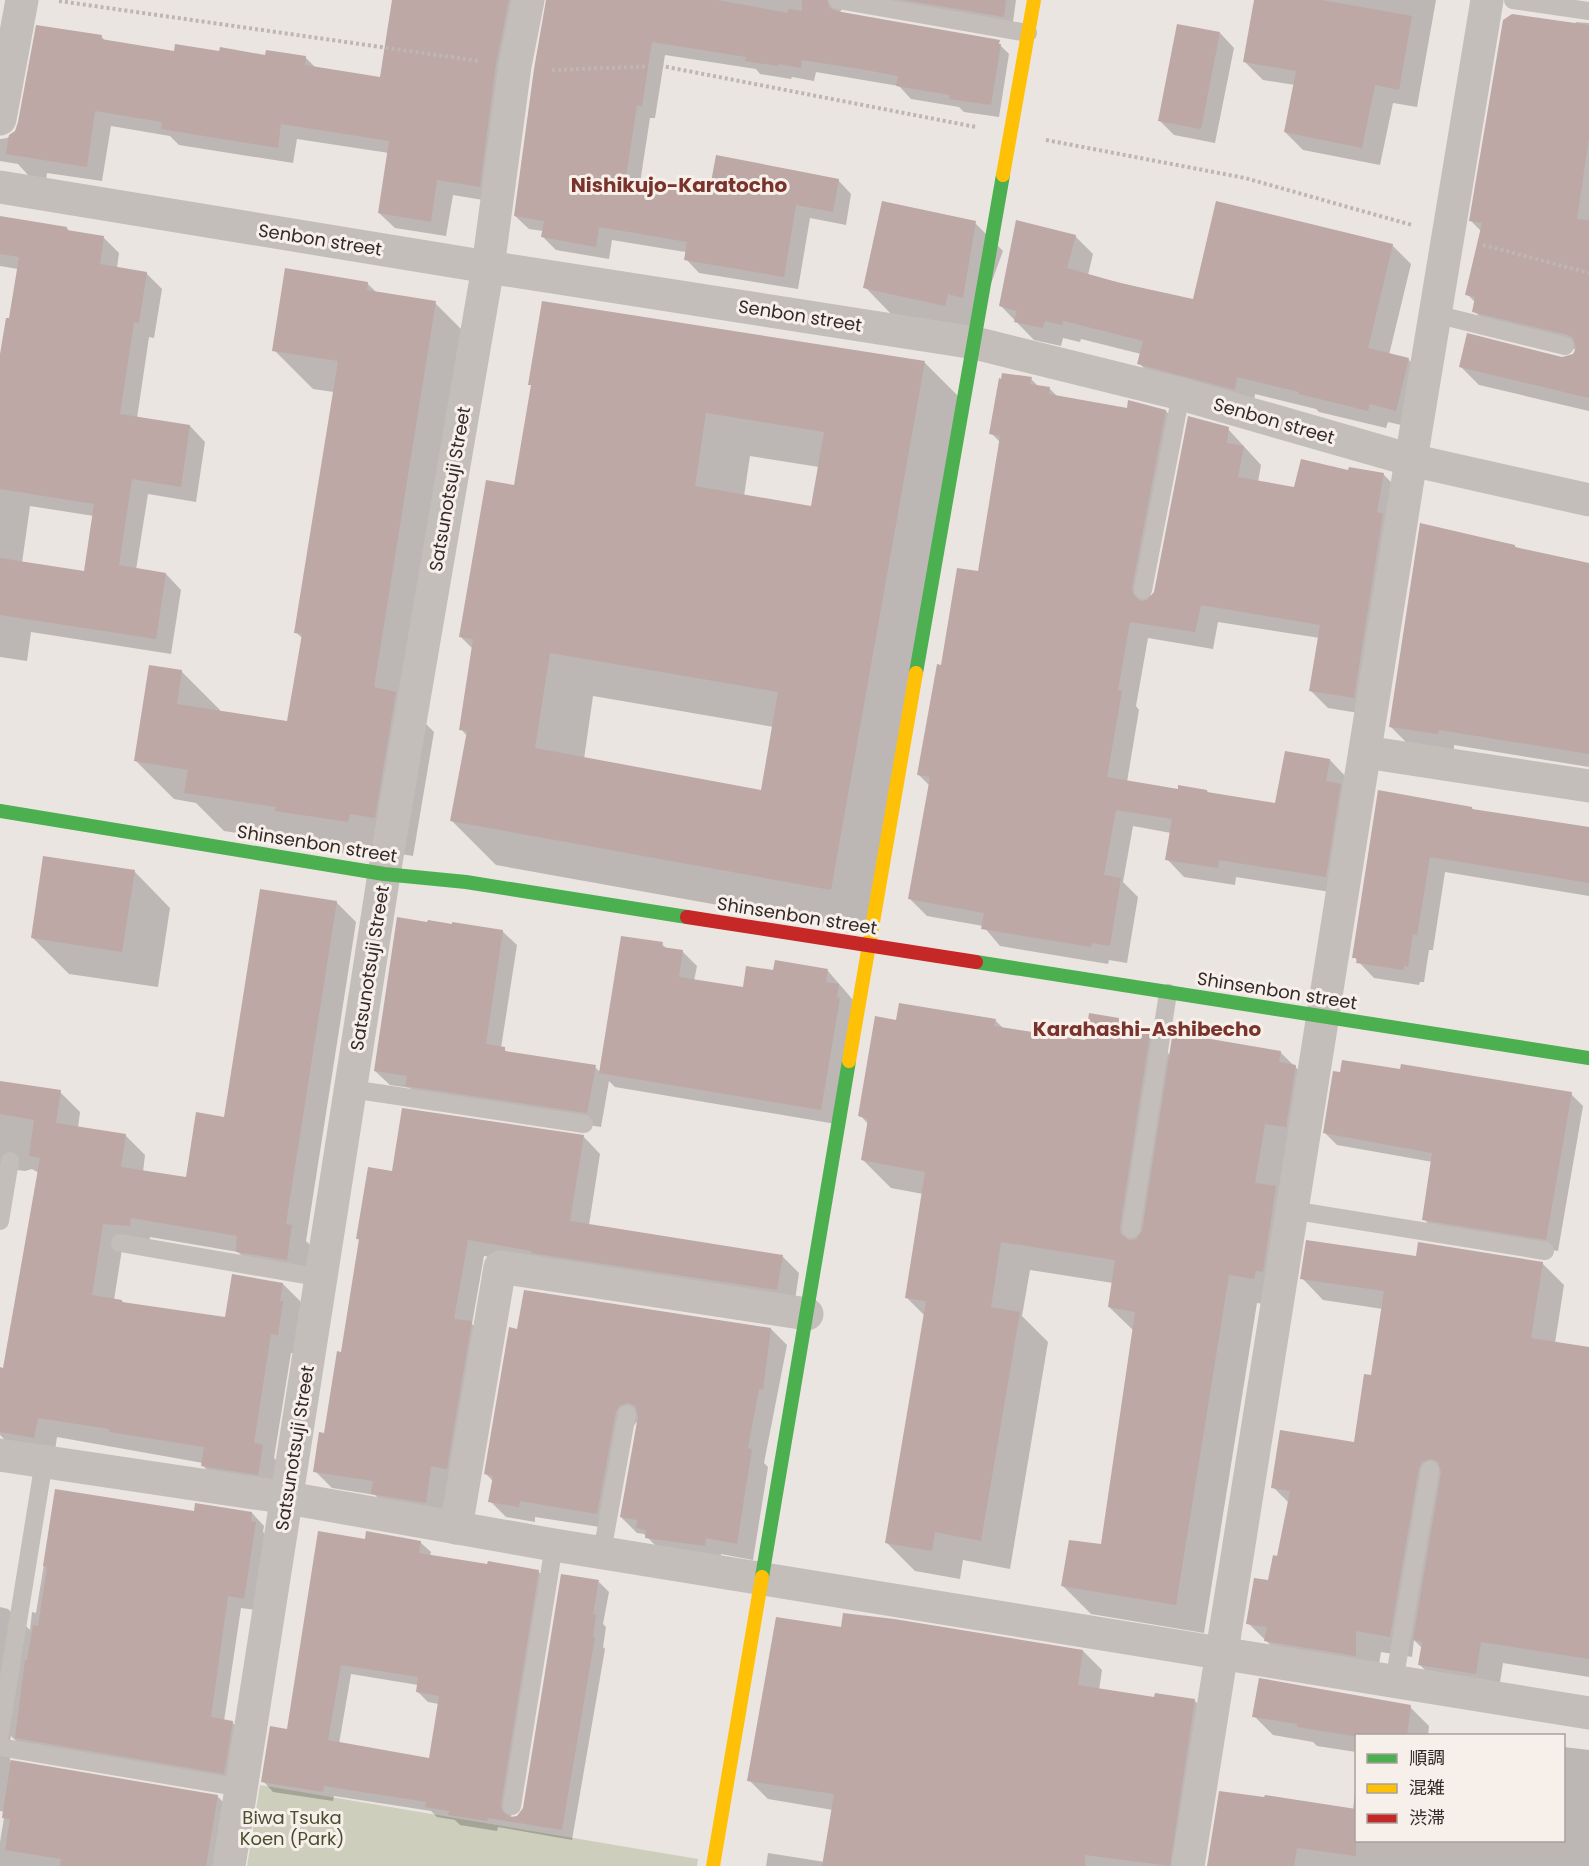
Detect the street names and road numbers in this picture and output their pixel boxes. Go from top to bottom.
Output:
street label: Senbon street [256,217,384,262]
street label: Senbon street [736,293,864,338]
street label: Senbon street [1211,391,1338,450]
street label: Satsunotsuji Street [423,404,476,573]
street label: Shinsenbon street [235,819,399,868]
street label: Satsunotsuji Street [344,883,395,1052]
street label: Shinsenbon street [715,891,879,940]
street label: Shinsenbon street [1195,966,1359,1015]
street label: Satsunotsuji Street [269,1363,320,1532]

